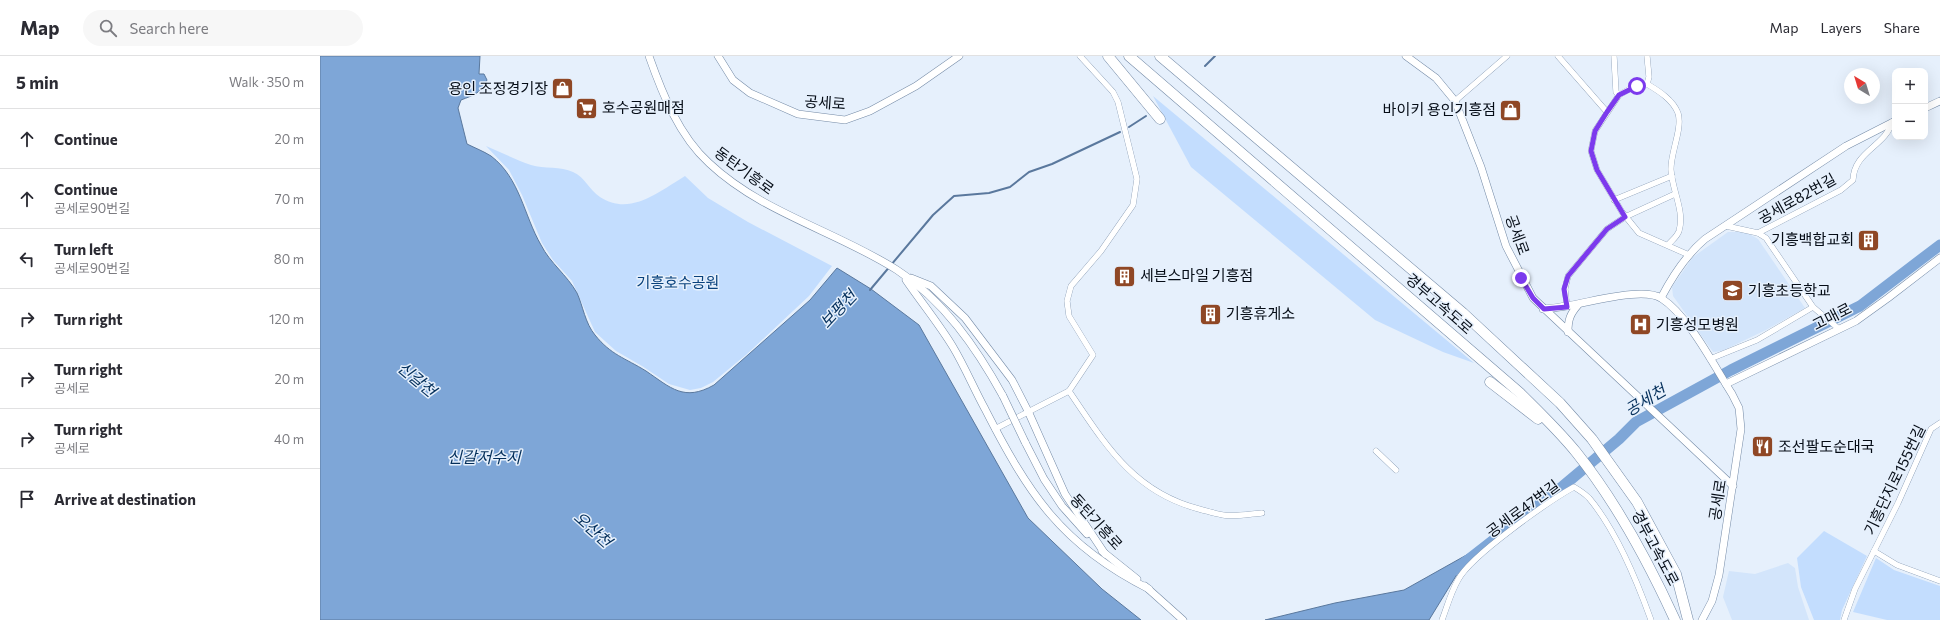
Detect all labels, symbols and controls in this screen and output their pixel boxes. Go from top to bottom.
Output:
search box [83,10,363,46]
text: Map [20,16,59,39]
icon: search [97,17,119,39]
text: Search here [129,19,209,37]
text: Map [1770,19,1798,36]
text: Layers [1820,19,1862,36]
text: Share [1884,19,1920,36]
north arrow [1844,68,1880,104]
map controls [1892,68,1928,140]
button: + [1892,68,1928,104]
text: 5 min [16,72,59,93]
text: Walk · 350 m [229,74,304,90]
shop icon: 용인 조정경기장 [550,76,576,102]
route start [1628,77,1646,95]
place label: 용인 조정경기장 [449,79,548,97]
street label: 공세로 [804,92,846,112]
supermarket icon: 호수공원매점 [573,95,599,121]
shop icon: 바이키 용인기흥점 [1498,97,1524,123]
place label: 호수공원매점 [602,98,685,116]
place label: 바이키 용인기흥점 [1383,100,1496,118]
button: − [1892,104,1928,140]
icon: ahead [16,128,38,150]
text: Continue [54,130,118,148]
text: 20 m [275,131,304,147]
street label: 동탄기흥로 [711,143,778,198]
street label: 공세로82번길 [1754,169,1839,227]
text: Continue [54,180,118,198]
icon: ahead [16,188,38,210]
text: 70 m [275,191,304,207]
text: 공세로90번길 [54,200,130,216]
street label: 공세로 [1502,212,1533,257]
building icon: 기흥백합교회 [1856,227,1882,253]
place label: 기흥백합교회 [1771,230,1854,248]
text: Turn left [54,240,113,258]
icon: left [16,248,38,270]
text: 80 m [274,251,304,267]
text: 공세로90번길 [54,260,130,276]
building icon: 세븐스마일 기흥점 [1112,263,1138,289]
place label: 세븐스마일 기흥점 [1140,266,1253,284]
street label: 경부고속도로 [1403,269,1477,337]
route end [1512,269,1530,287]
park label: 기흥호수공원 [637,273,719,291]
school or university icon: 기흥초등학교 [1720,278,1746,304]
place label: 기흥초등학교 [1748,281,1831,299]
water label: 보평천 [816,284,861,331]
street label: 고매로 [1809,299,1854,334]
building icon: 기흥휴게소 [1198,301,1224,327]
place label: 기흥휴게소 [1226,304,1295,322]
icon: right [16,308,38,330]
text: Turn right [54,310,123,328]
text: 120 m [269,311,304,327]
hospital icon: 기흥성모병원 [1627,312,1653,338]
place label: 기흥성모병원 [1656,315,1739,333]
water label: 신갈천 [394,357,442,402]
text: Turn right [54,360,123,378]
icon: right [16,368,38,390]
text: 20 m [275,371,304,387]
water label: 공세천 [1621,379,1671,419]
text: 공세로 [54,380,90,396]
text: Turn right [54,420,123,438]
street label: 기흥단지로155번길 [1860,422,1929,538]
icon: right [16,428,38,450]
text: 40 m [274,431,304,447]
restaurant icon: 조선팔도순대국 [1749,434,1775,460]
place label: 조선팔도순대국 [1778,437,1875,455]
text: 공세로 [54,440,90,456]
water label: 신갈저수지 [447,447,522,466]
street label: 공세로47번길 [1482,476,1562,541]
street label: 공세로 [1705,478,1729,522]
icon: arrive [16,488,38,510]
text: Arrive at destination [54,490,196,508]
street label: 동탄기흥로 [1067,490,1127,553]
water label: 오산천 [571,507,618,552]
street label: 경부고속도로 [1628,507,1683,588]

